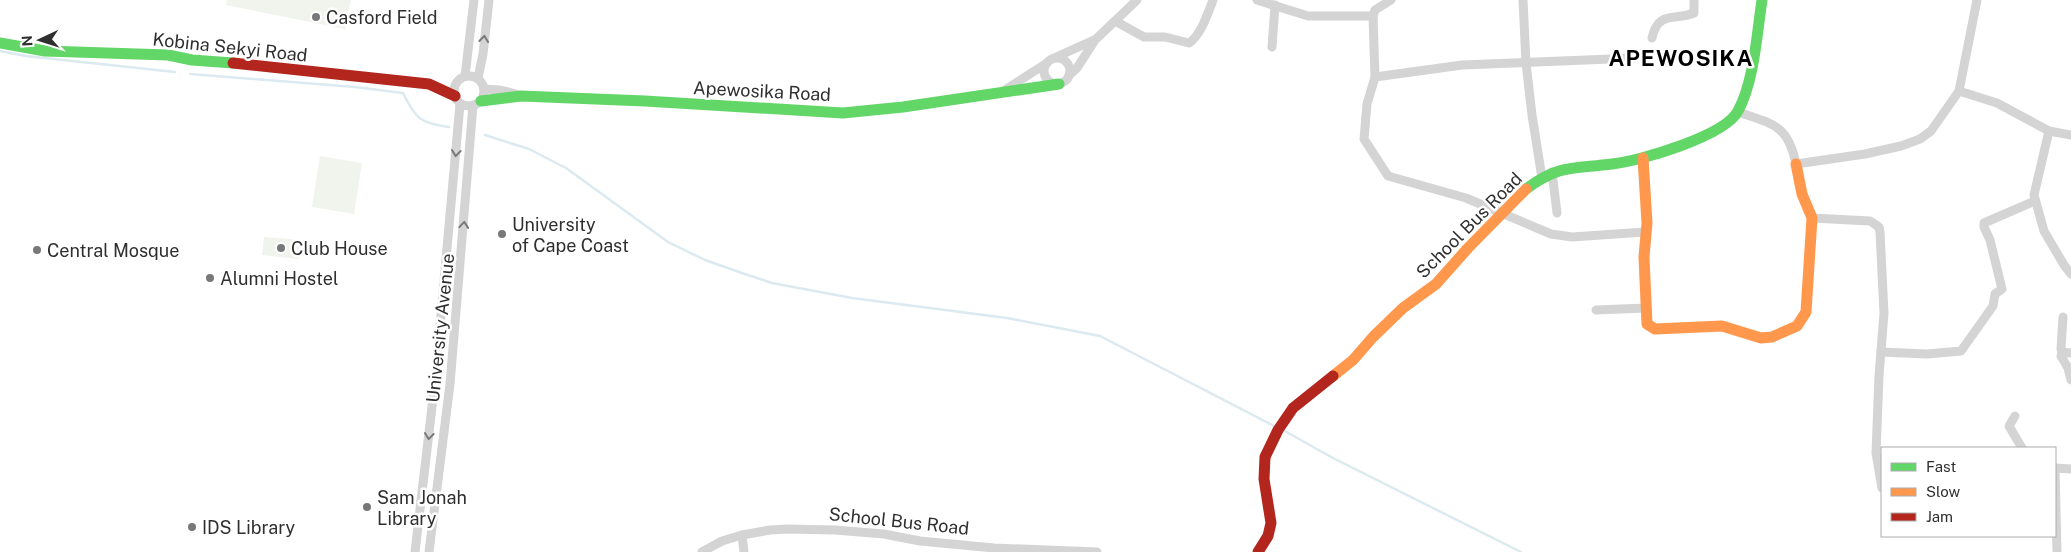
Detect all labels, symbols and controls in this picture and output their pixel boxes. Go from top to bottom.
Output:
place label: Casford Field [326,7,438,28]
marker: Casford Field [310,11,322,23]
north arrow [15,15,65,65]
street label: Kobina Sekyi Road [152,28,308,66]
text: N [19,35,35,47]
one-way arrow [478,35,489,43]
district label: APEWOSIKA [1609,45,1753,71]
street label: Apewosika Road [693,77,831,105]
one-way arrow [451,149,462,157]
street label: School Bus Road [1412,168,1526,282]
place label: University of Cape Coast [512,214,629,256]
one-way arrow [458,221,469,229]
marker: University of Cape Coast [496,228,508,240]
place label: Club House [291,238,388,259]
place label: Central Mosque [47,240,179,261]
marker: Club House [275,242,287,254]
marker: Central Mosque [31,244,43,256]
street label: University Avenue [422,252,458,404]
place label: Alumni Hostel [220,268,338,289]
marker: Alumni Hostel [204,272,216,284]
one-way arrow [424,433,435,441]
legend [1881,447,2056,537]
text: Fast [1926,458,1956,475]
text: Slow [1926,483,1961,500]
place label: Sam Jonah Library [377,487,467,529]
marker: Sam Jonah Library [361,501,373,513]
street label: School Bus Road [828,503,970,539]
text: Jam [1926,508,1953,525]
place label: IDS Library [202,517,296,538]
marker: IDS Library [186,521,198,533]

